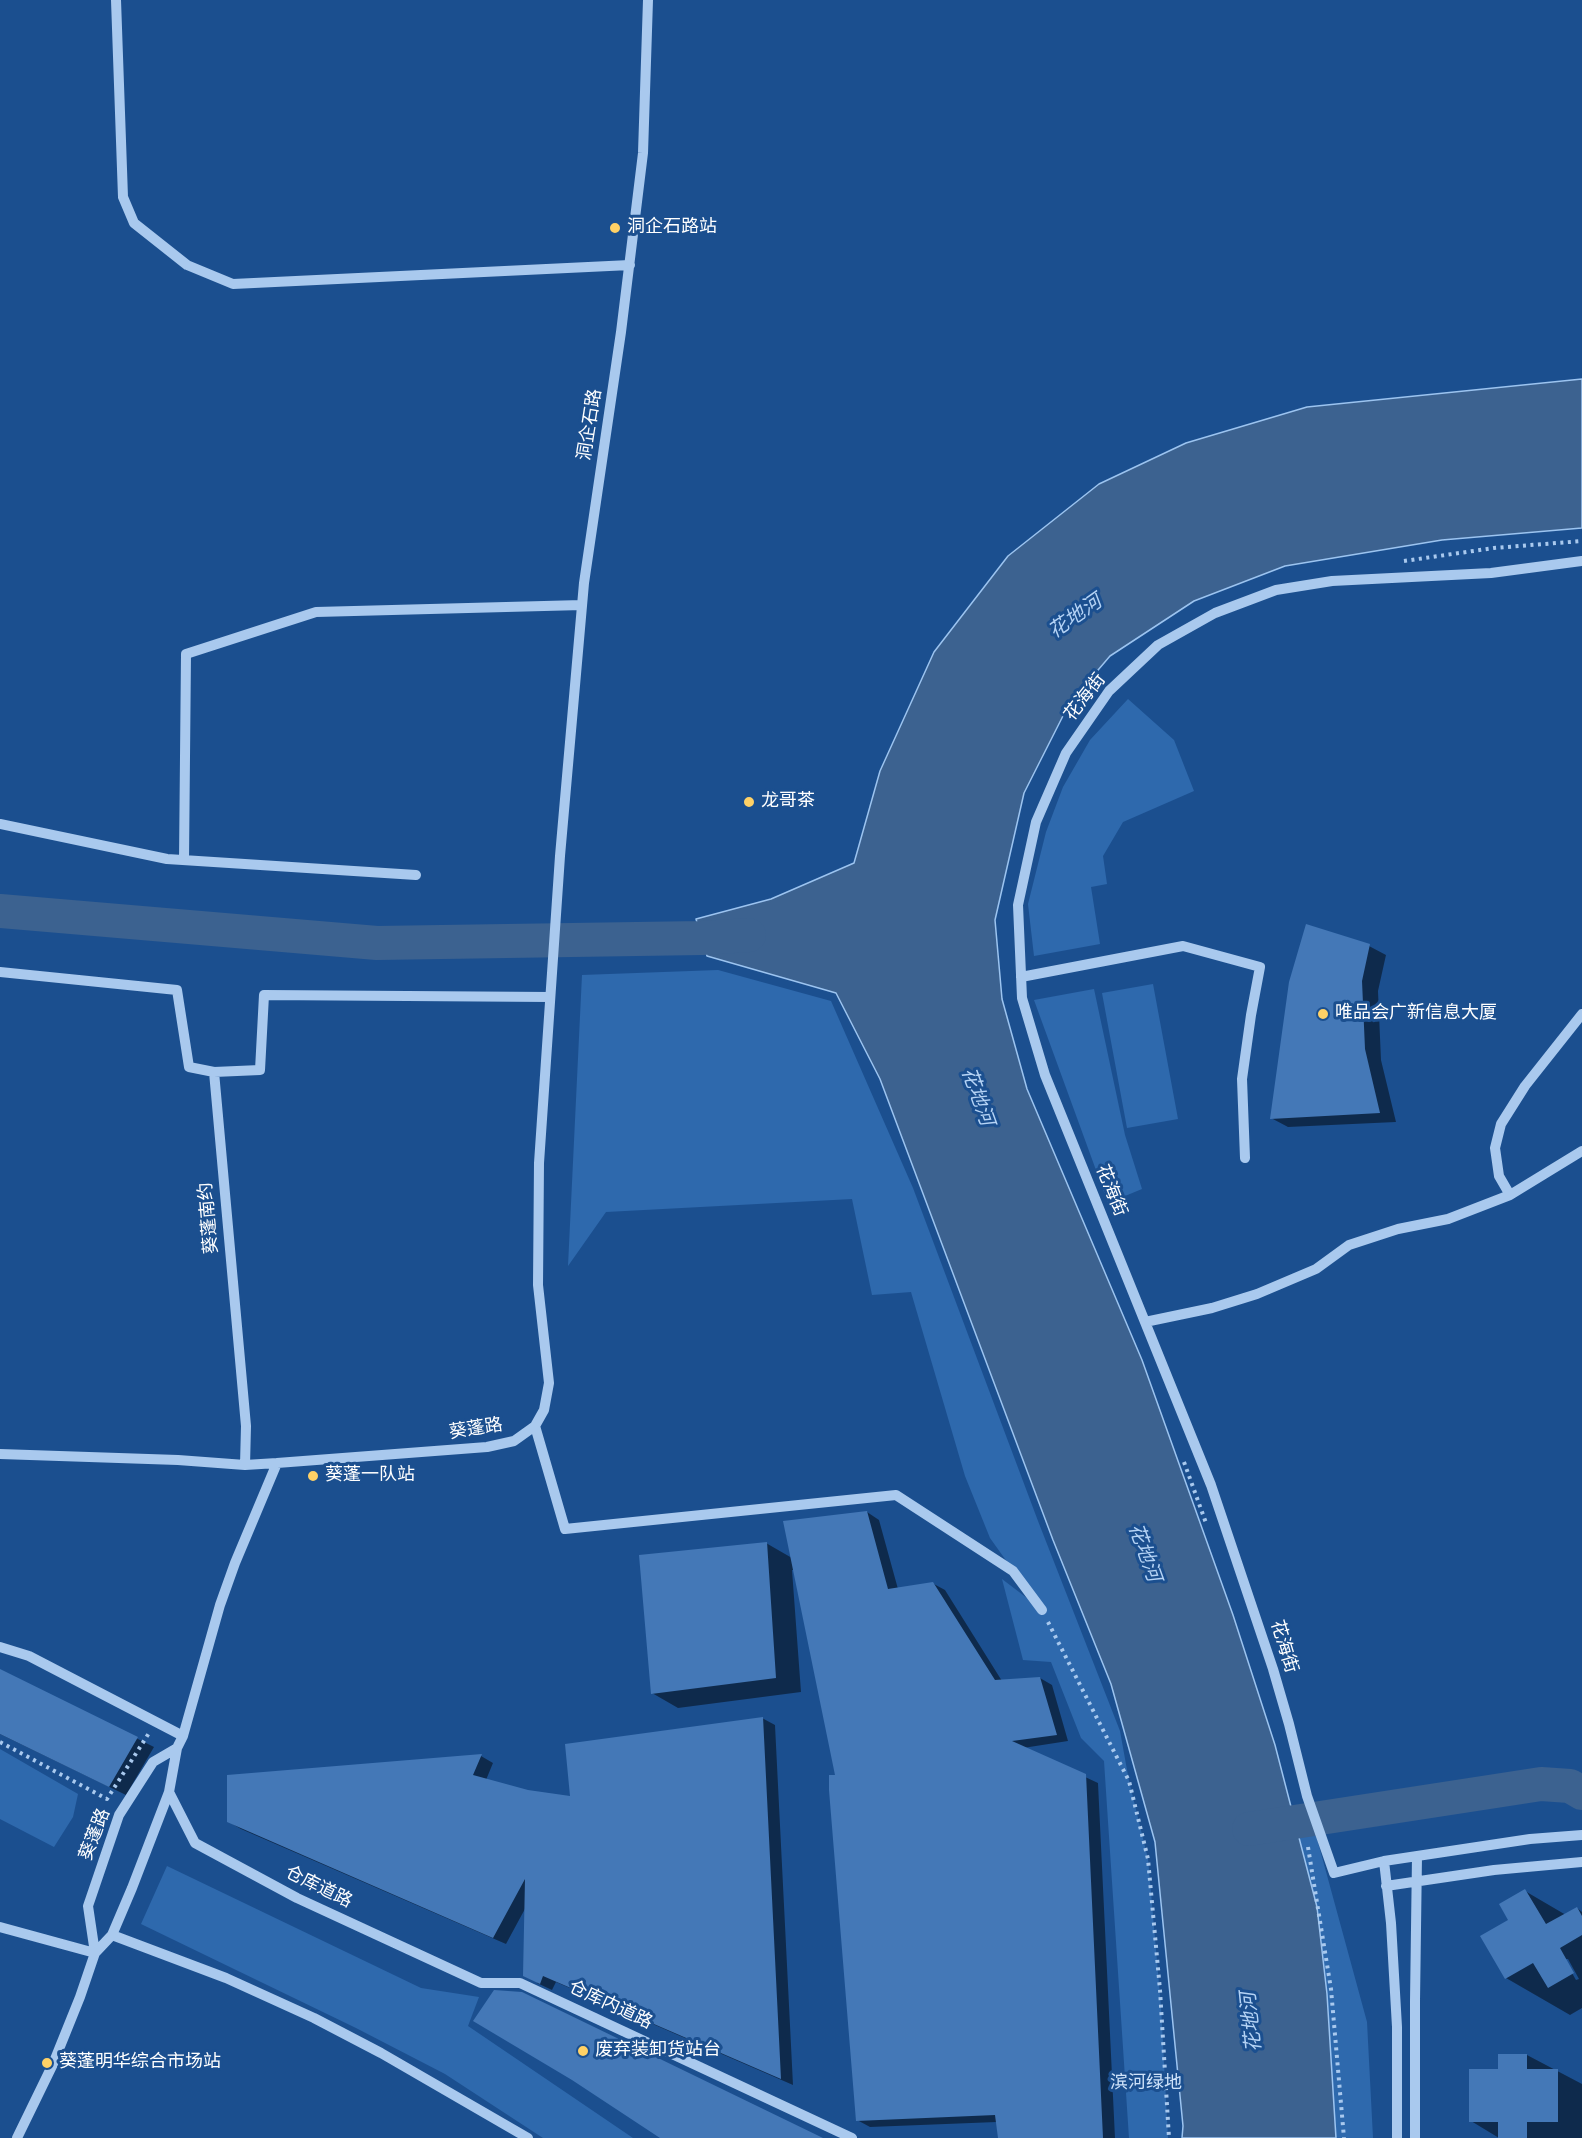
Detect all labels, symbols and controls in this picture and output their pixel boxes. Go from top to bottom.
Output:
place label: 洞企石路站 [627,217,717,239]
marker: 洞企石路站 [608,221,622,235]
street label: 洞企石路 [575,388,607,462]
water label: 花地河 [1045,591,1107,645]
street label: 花海街 [1061,670,1111,726]
place label: 龙哥茶 [761,791,815,813]
marker: 龙哥茶 [742,795,756,809]
place label: 唯品会广新信息大厦 [1335,1003,1497,1025]
marker: 唯品会广新信息大厦 [1316,1007,1330,1021]
water label: 花地河 [954,1065,998,1129]
street label: 花海街 [1090,1162,1130,1220]
street label: 葵蓬南约 [196,1181,224,1255]
street label: 葵蓬路 [448,1415,504,1445]
place label: 葵蓬一队站 [325,1465,415,1487]
marker: 葵蓬一队站 [306,1469,320,1483]
water label: 花地河 [1121,1521,1165,1585]
street label: 花海街 [1265,1618,1301,1676]
street label: 葵蓬路 [76,1806,116,1864]
street label: 仓库道路 [281,1863,355,1913]
street label: 仓库内道路 [565,1977,655,2035]
water label: 花地河 [1238,1991,1268,2053]
place label: 废弃装卸货站台 [595,2040,721,2062]
marker: 废弃装卸货站台 [576,2044,590,2058]
place label: 葵蓬明华综合市场站 [59,2052,221,2074]
marker: 葵蓬明华综合市场站 [40,2056,54,2070]
park label: 滨河绿地 [1110,2073,1182,2095]

